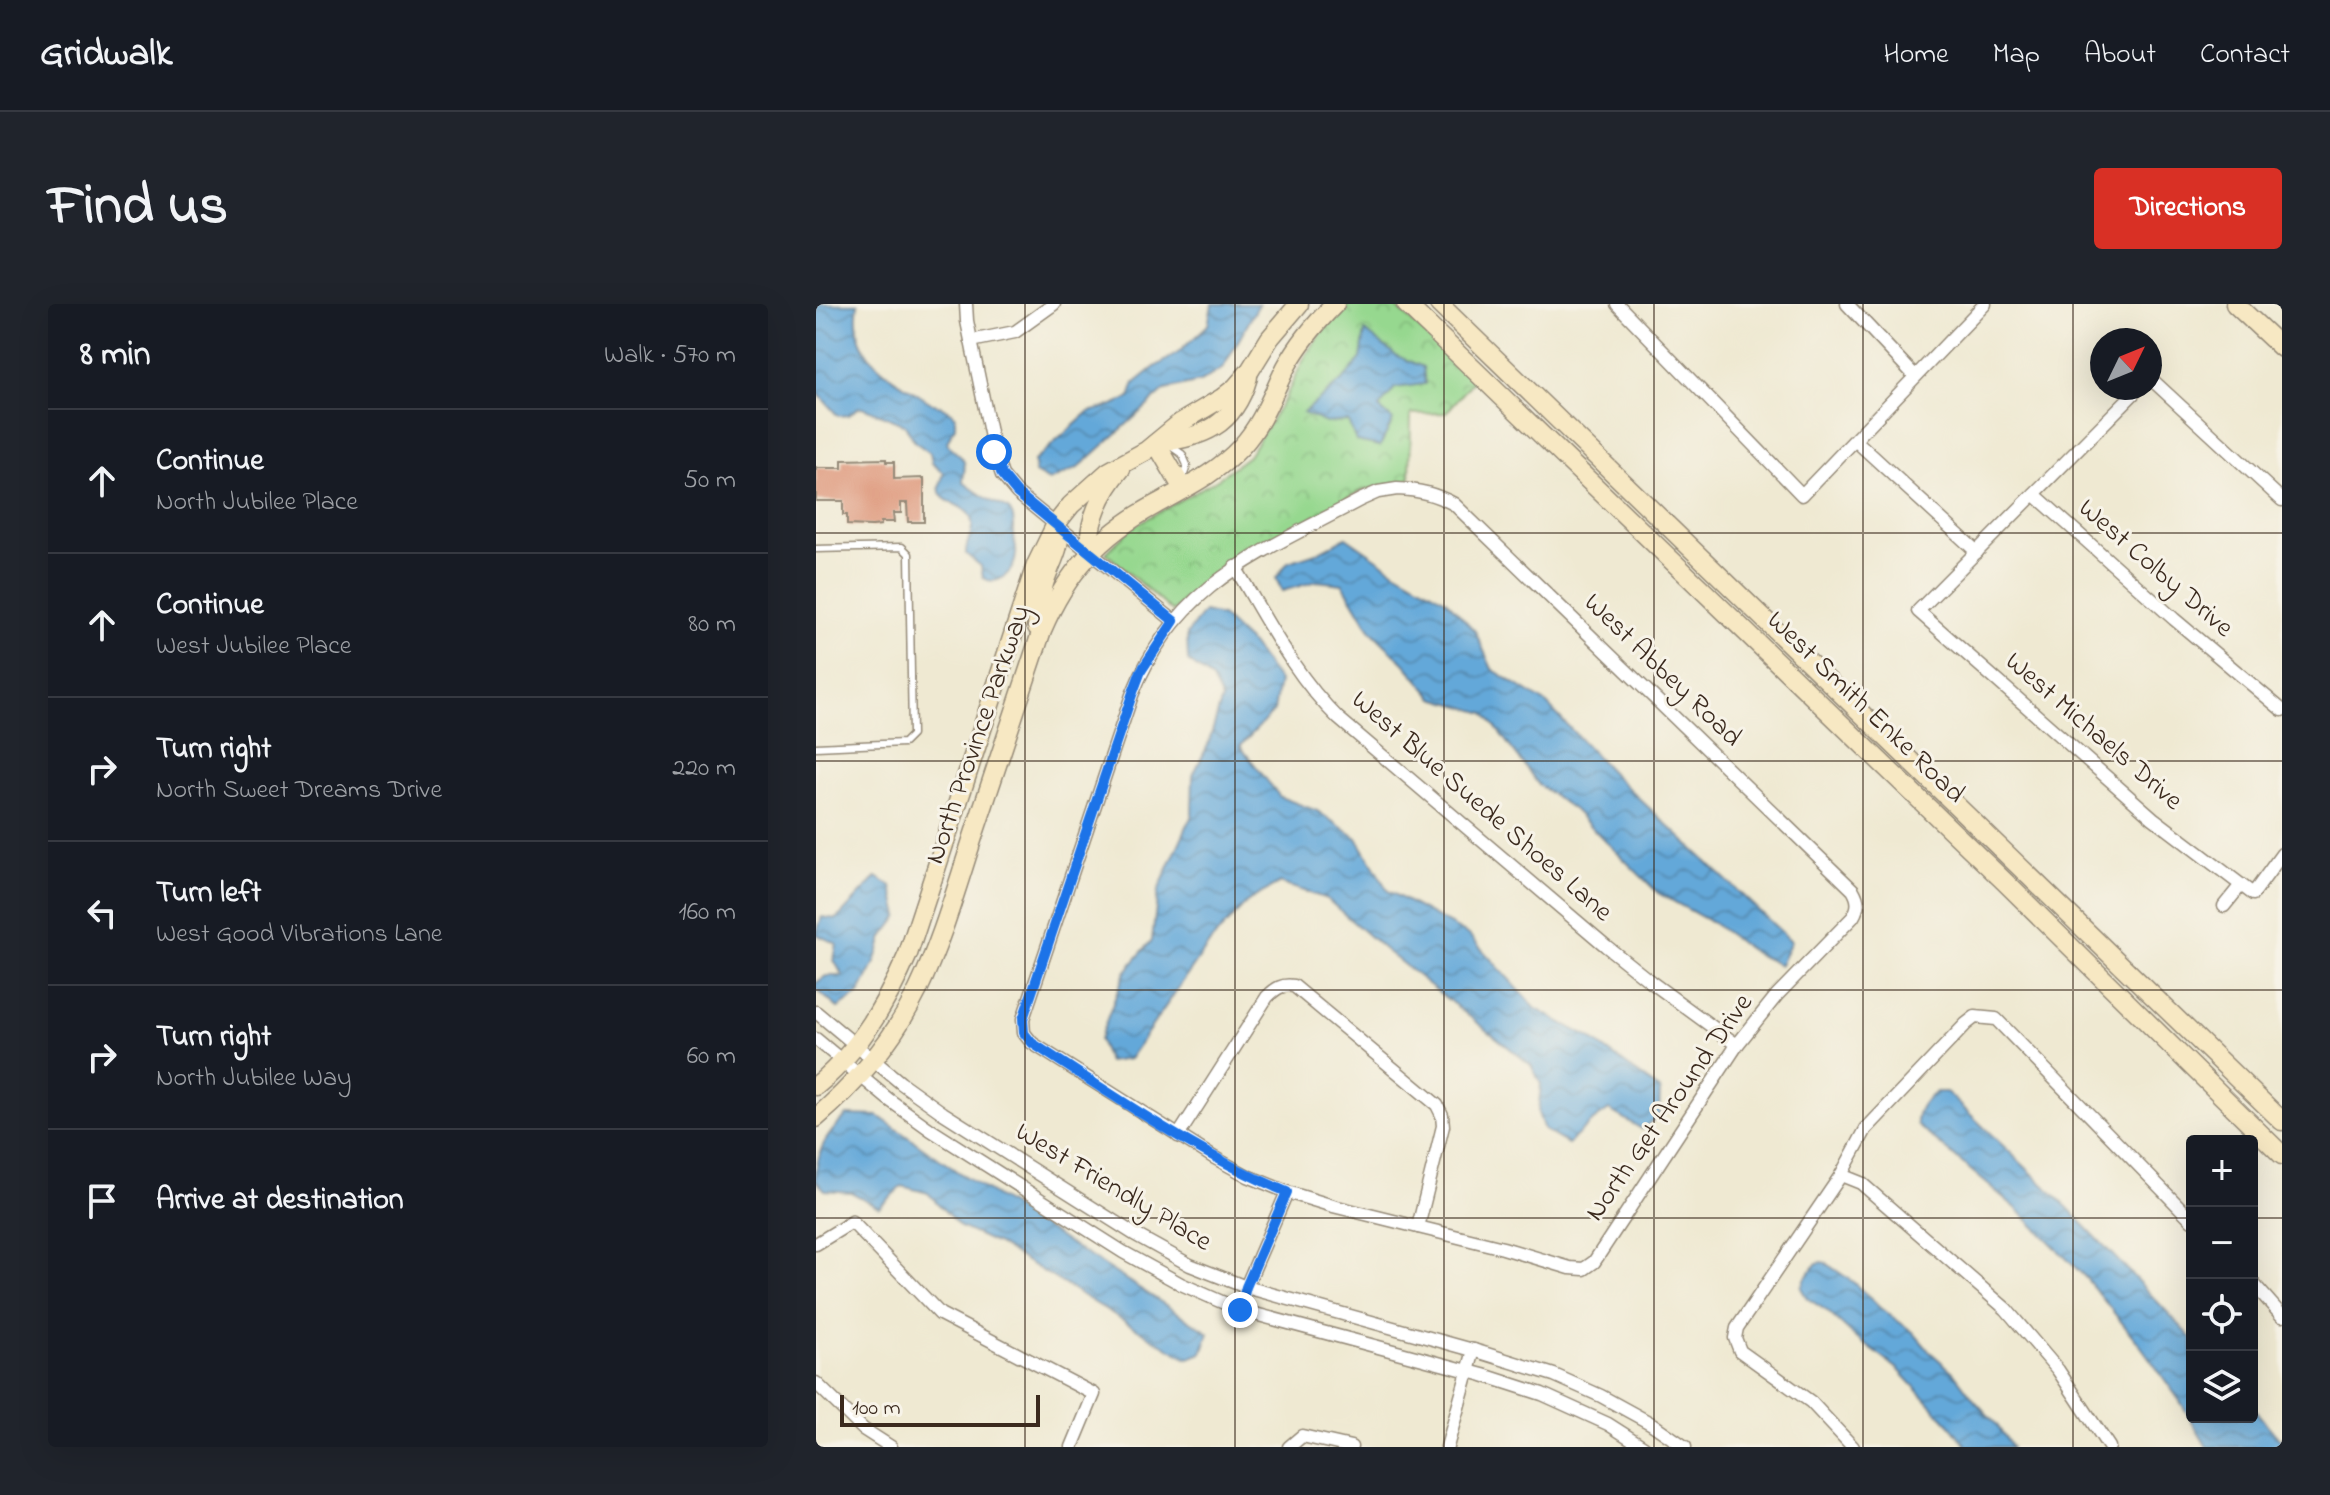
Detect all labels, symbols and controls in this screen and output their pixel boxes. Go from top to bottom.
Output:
text: Gridwalk [40,27,172,83]
text: Home [1883,35,1949,76]
text: Map [1993,35,2040,76]
text: About [2084,35,2156,76]
text: Contact [2200,35,2290,76]
text: Find us [48,168,228,249]
button: Directions [2094,168,2282,249]
north arrow [2090,328,2162,400]
text: 8 min [80,331,151,381]
text: Walk · 570 m [604,337,736,375]
route start [976,434,1012,470]
text: Continue [156,440,264,484]
icon: ahead [80,459,124,503]
text: 50 m [683,462,736,500]
text: North Jubilee Place [156,484,358,522]
street label: West Colby Drive [2068,490,2242,649]
text: Continue [156,584,264,628]
street label: West Abbey Road [1573,584,1751,758]
street label: North Province Parkway [916,600,1042,870]
street label: West Smith Enke Road [1756,602,1974,814]
icon: ahead [80,603,124,647]
text: 80 m [688,606,736,644]
text: West Jubilee Place [156,628,351,666]
street label: West Michaels Drive [1995,643,2192,821]
street label: West Blue Suede Shoes Lane [1341,681,1621,933]
text: Turn right [156,728,271,772]
icon: right [80,747,124,791]
text: 220 m [672,750,736,788]
text: North Sweet Dreams Drive [156,772,442,810]
text: Turn left [156,872,261,916]
icon: left [80,891,124,935]
text: 160 m [678,894,736,932]
text: West Good Vibrations Lane [156,916,442,954]
street label: North Get Around Drive [1576,985,1764,1230]
text: Turn right [156,1016,271,1060]
icon: right [80,1035,124,1079]
text: 60 m [687,1038,736,1076]
text: North Jubilee Way [156,1060,351,1098]
street label: West Friendly Place [1007,1113,1220,1263]
map controls [2186,1135,2258,1423]
button: + [2186,1135,2258,1207]
icon: arrive [80,1179,124,1223]
text: Arrive at destination [156,1179,404,1223]
button: − [2186,1207,2258,1279]
button: locate [2186,1279,2258,1351]
route end [1222,1292,1258,1328]
button: layers [2186,1351,2258,1423]
scale bar [840,1391,1040,1427]
text: 100 m [852,1393,901,1425]

